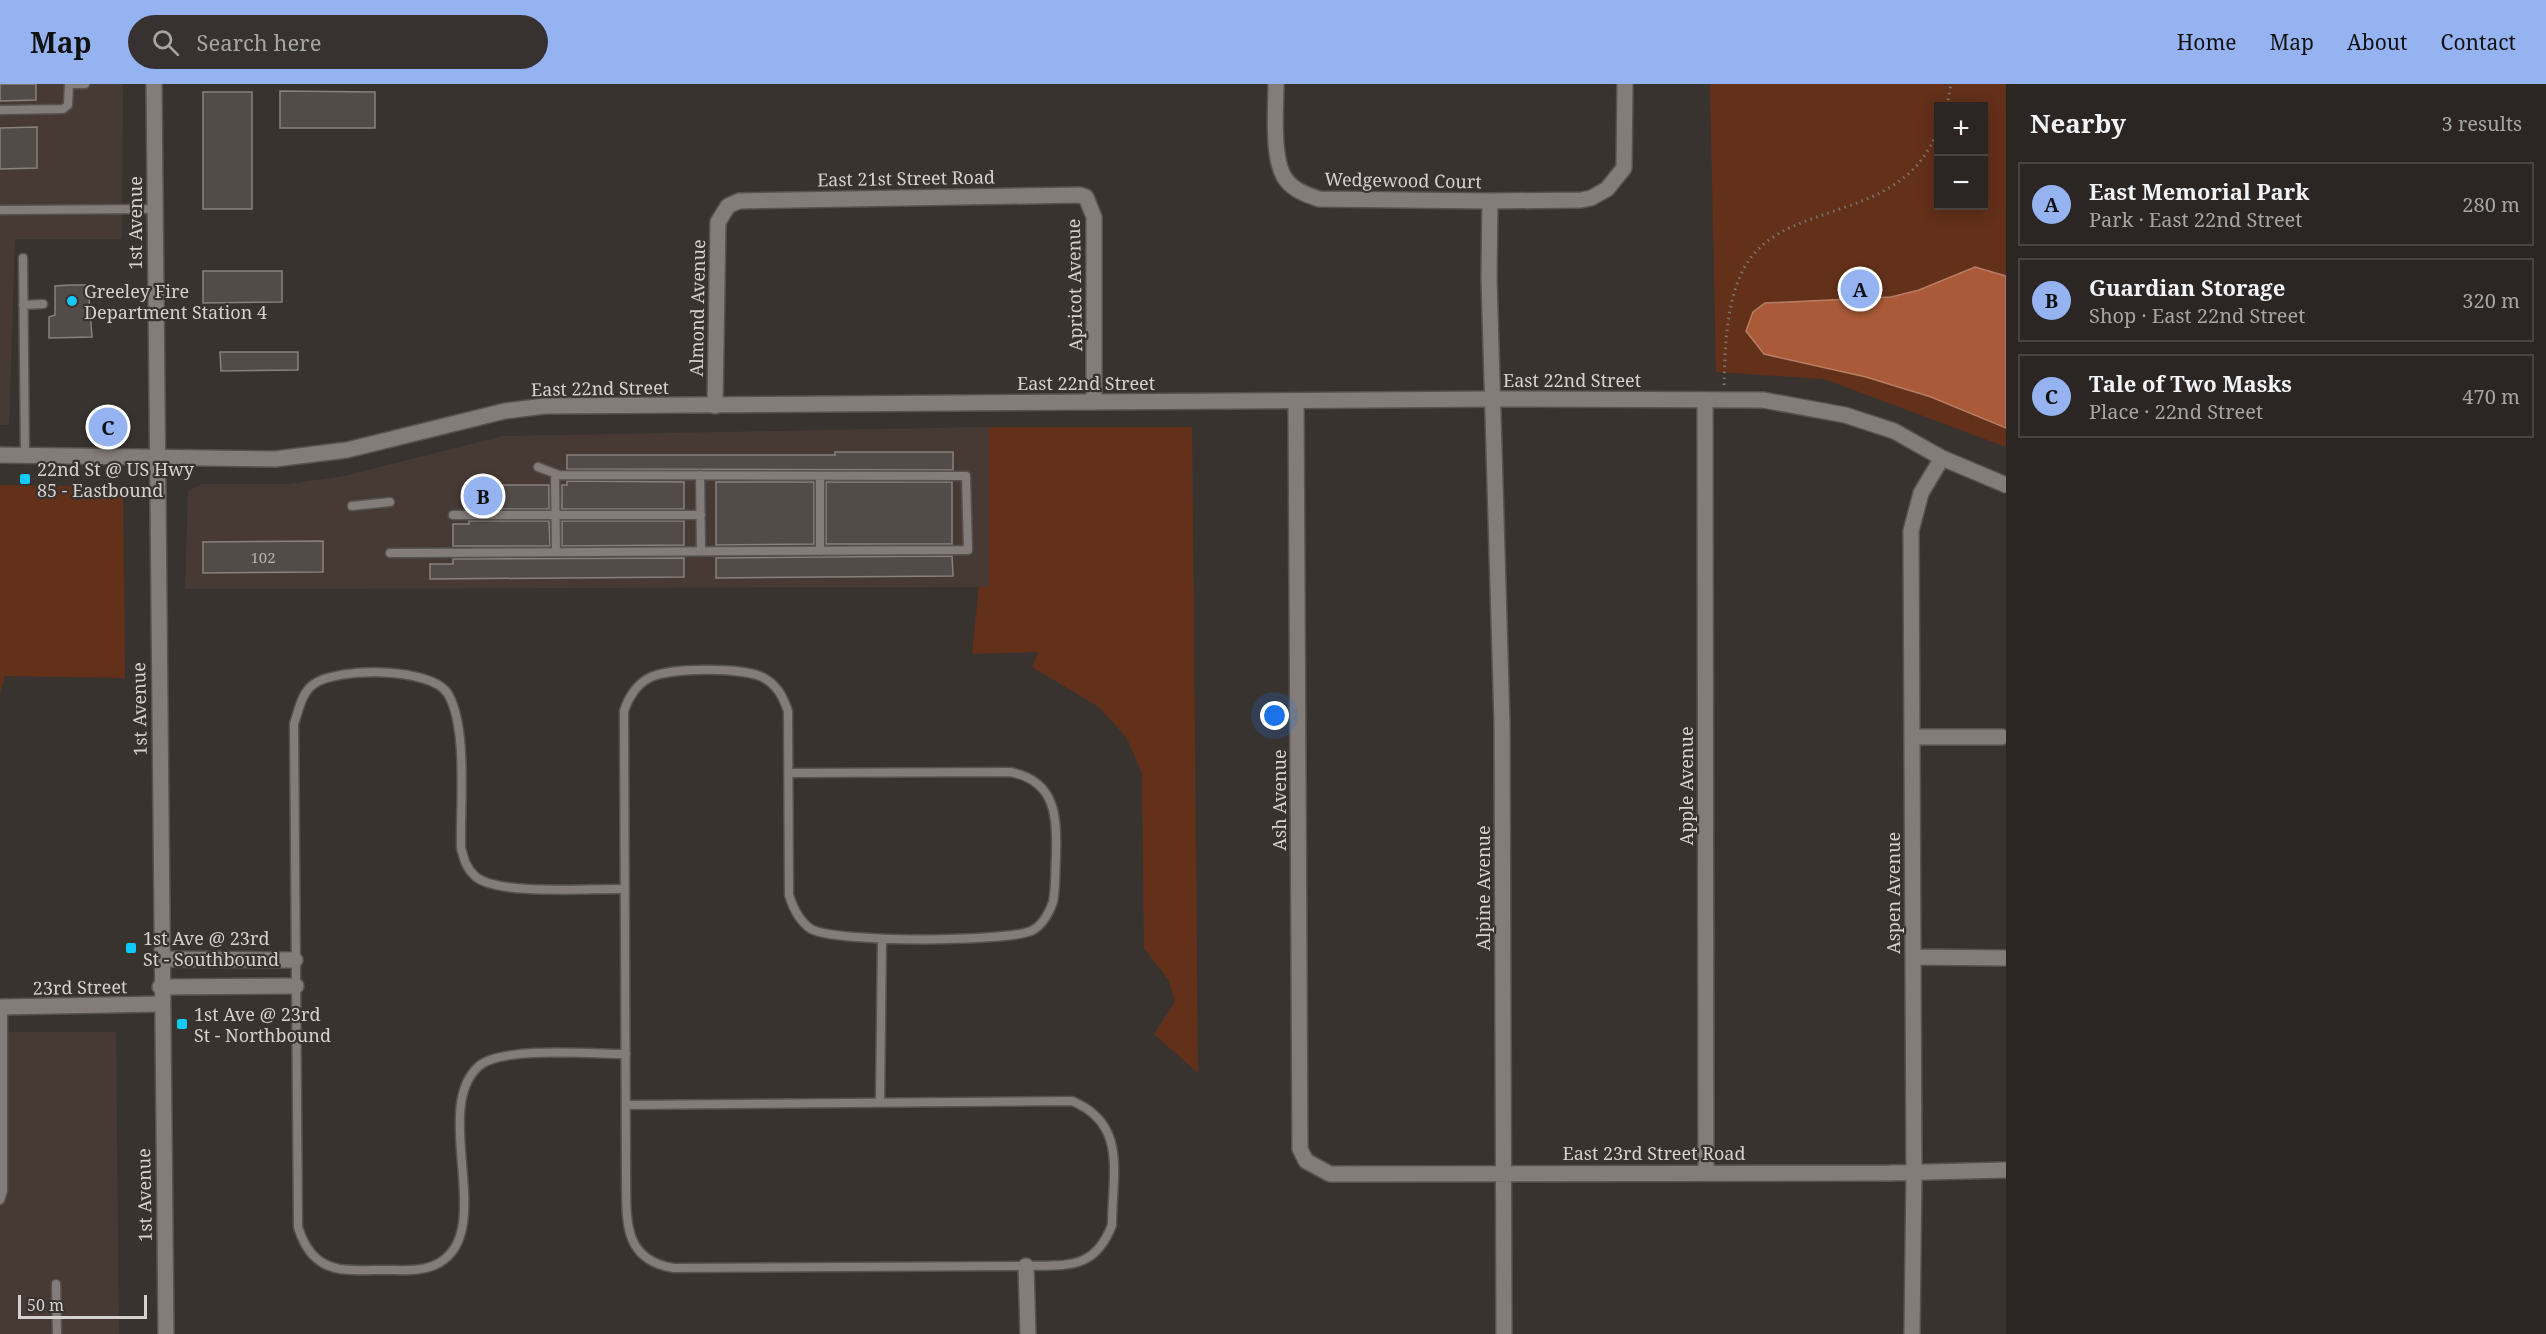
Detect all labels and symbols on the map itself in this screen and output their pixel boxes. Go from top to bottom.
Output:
street label: East 21st Street Road [817,164,995,192]
street label: Wedgewood Court [1324,167,1482,193]
street label: 1st Avenue [123,176,147,270]
street label: Apricot Avenue [1061,219,1087,351]
street label: Almond Avenue [684,239,710,377]
pin: A [1840,266,1880,312]
place label: Greeley Fire Department Station 4 [84,279,267,324]
marker: Greeley Fire Department Station 4 [65,294,79,308]
street label: East 22nd Street [1503,368,1641,392]
street label: East 22nd Street [1017,371,1155,395]
street label: East 22nd Street [531,375,669,401]
pin: C [88,404,128,450]
place label: 22nd St @ US Hwy 85 - Eastbound [37,457,195,502]
marker: 22nd St @ US Hwy 85 - Eastbound [18,472,32,486]
pin: B [464,474,502,518]
house number: 102 [250,547,276,567]
street label: 1st Avenue [126,662,152,756]
your location [1260,701,1289,730]
street label: Apple Avenue [1674,726,1698,846]
street label: Ash Avenue [1267,749,1291,851]
street label: Alpine Avenue [1471,825,1495,951]
street label: Aspen Avenue [1881,832,1905,954]
place label: 1st Ave @ 23rd St - Southbound [143,926,279,971]
marker: 1st Ave @ 23rd St - Southbound [124,941,138,955]
street label: 23rd Street [33,974,127,1000]
place label: 1st Ave @ 23rd St - Northbound [194,1002,331,1047]
marker: 1st Ave @ 23rd St - Northbound [175,1017,189,1031]
street label: East 23rd Street Road [1562,1141,1746,1165]
street label: 1st Avenue [131,1148,157,1242]
scale bar [18,1292,147,1320]

